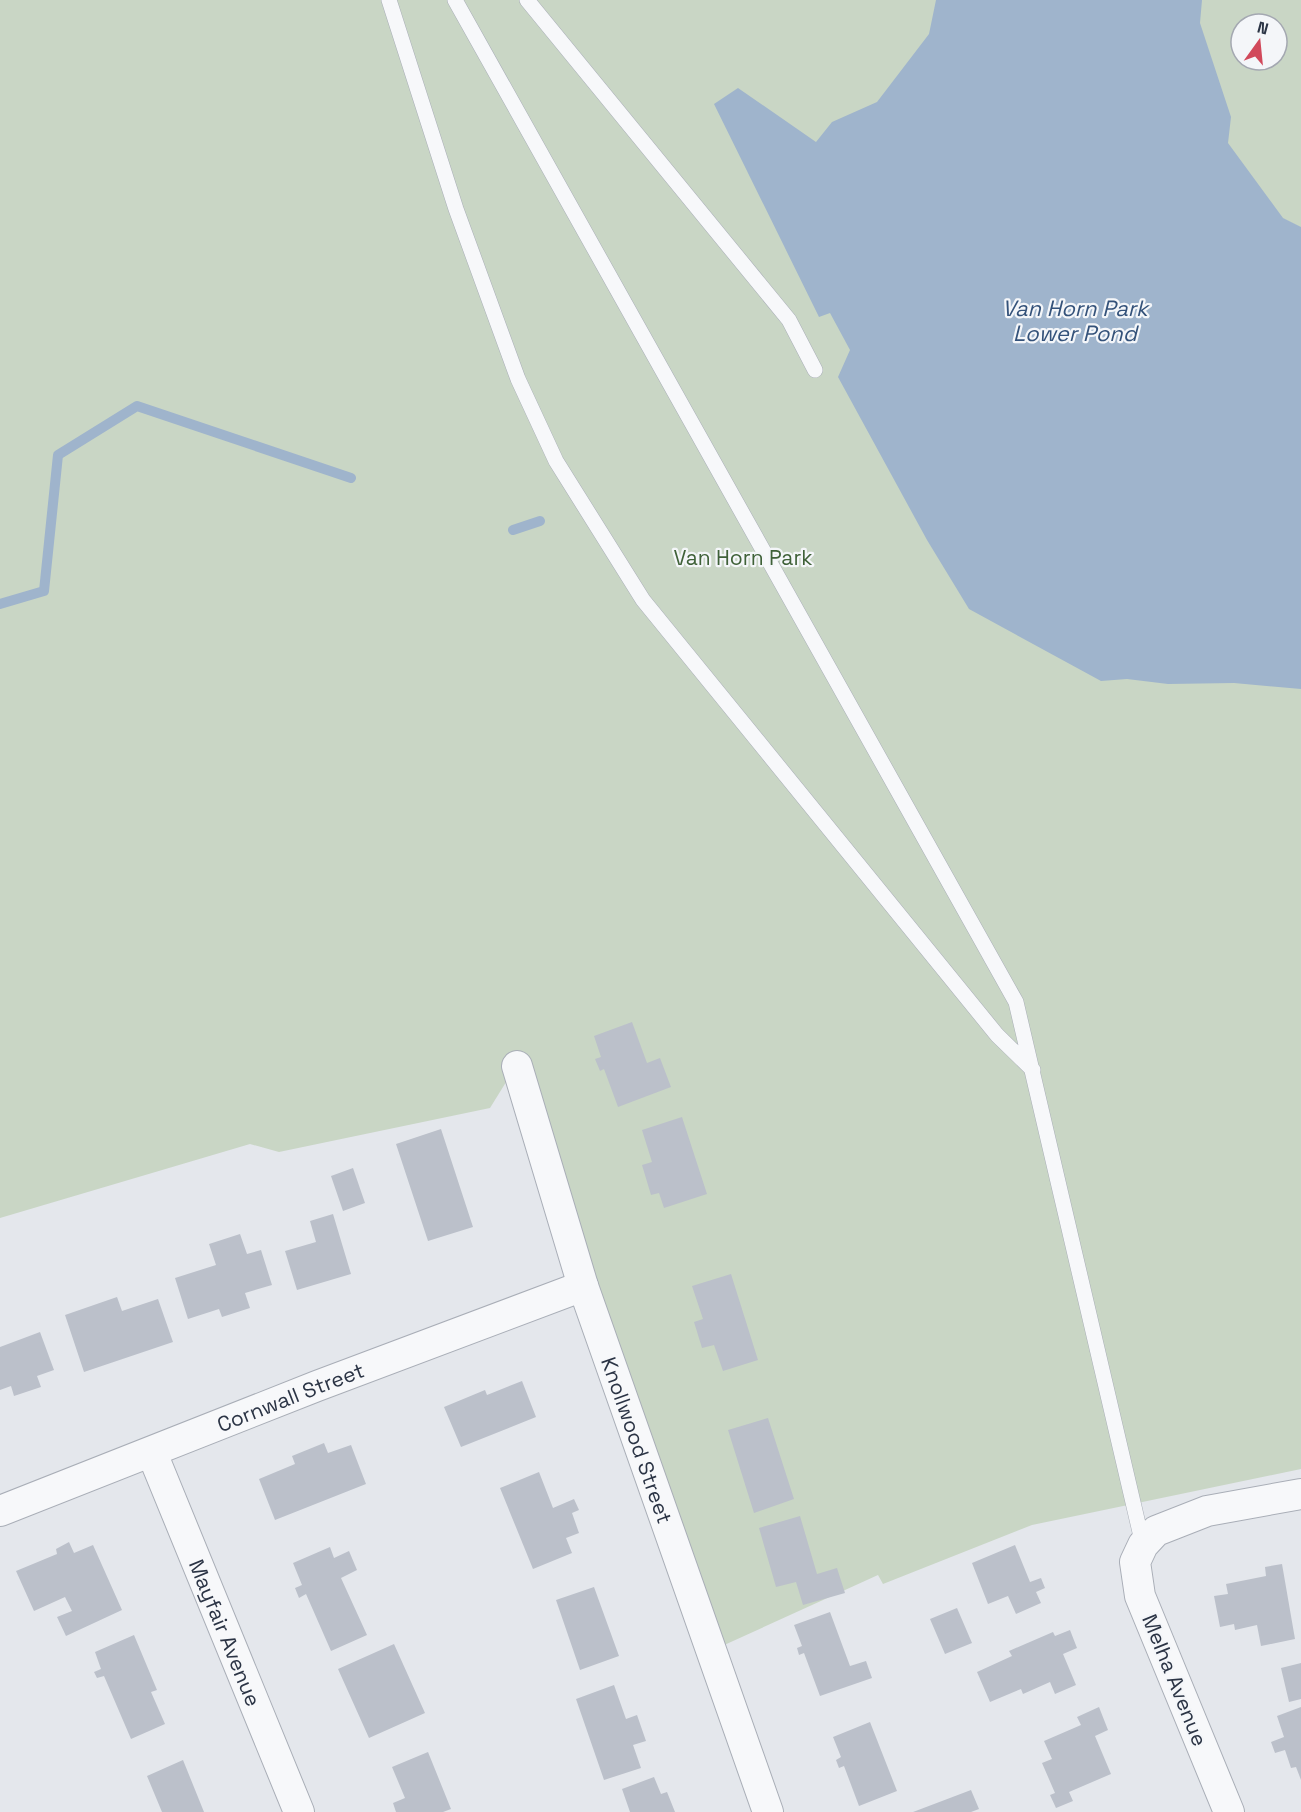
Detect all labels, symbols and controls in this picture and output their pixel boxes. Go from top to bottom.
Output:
north arrow [1229,12,1289,72]
text: N [1255,16,1271,40]
water label: Van Horn Park Lower Pond [1002,294,1150,347]
park label: Van Horn Park [673,544,813,571]
street label: Knollwood Street [595,1353,679,1527]
street label: Cornwall Street [213,1356,368,1438]
street label: Mayfair Avenue [183,1555,268,1710]
street label: Melha Avenue [1136,1610,1214,1750]

